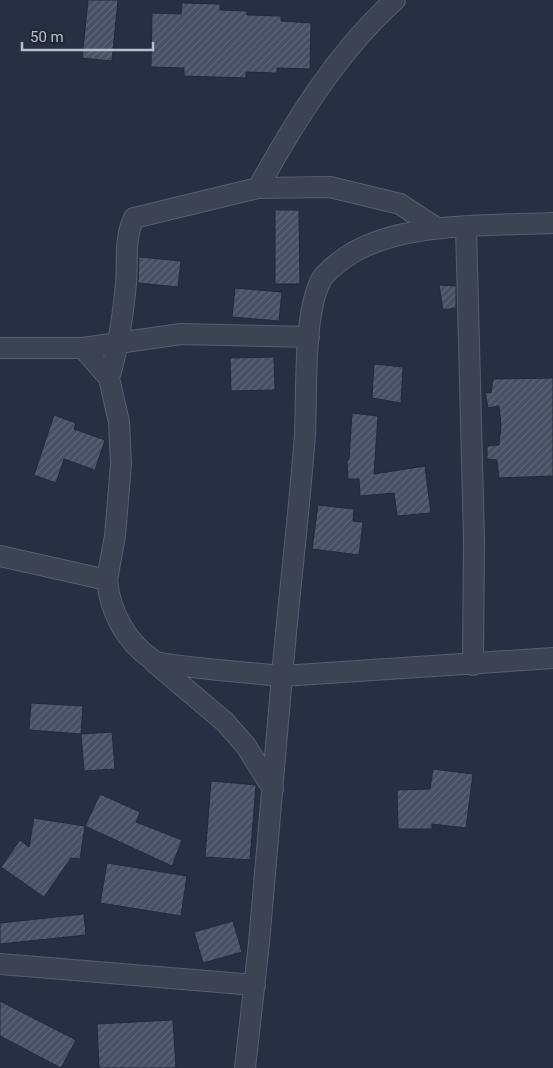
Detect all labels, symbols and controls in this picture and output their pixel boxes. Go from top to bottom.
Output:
scale bar [22,20,154,52]
text: 50 m [30,28,64,46]

